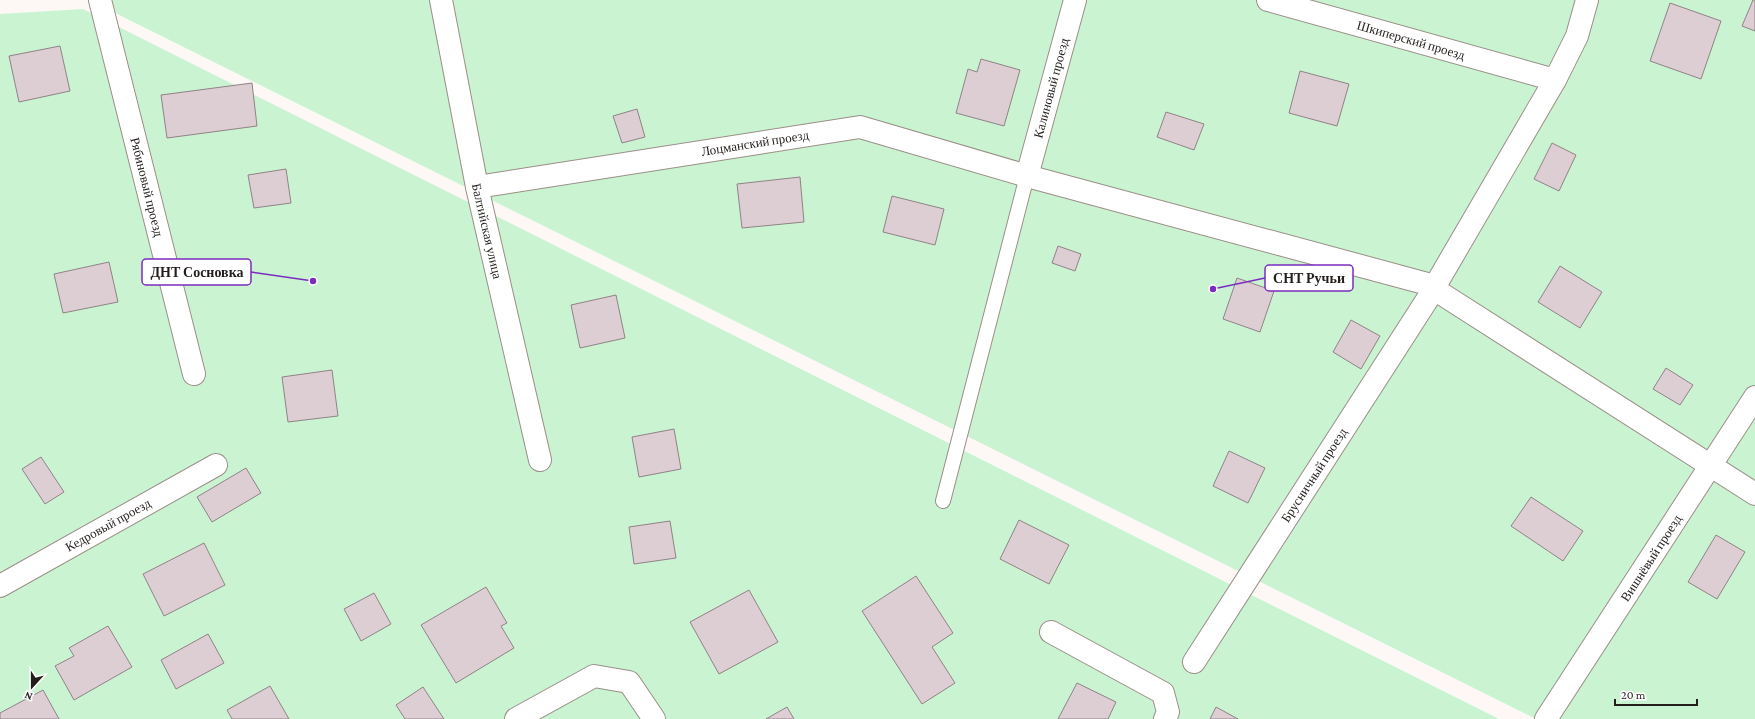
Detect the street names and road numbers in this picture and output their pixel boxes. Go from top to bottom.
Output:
street label: Шкиперский проезд [1355,17,1467,63]
street label: Калиновый проезд [1030,36,1072,140]
street label: Лоцманский проезд [700,127,810,159]
street label: Рябиновый проезд [127,136,167,238]
street label: Балтийская улица [469,182,505,280]
street label: Брусничный проезд [1278,425,1350,525]
street label: Кедровый проезд [63,495,154,555]
street label: Вишнёвый проезд [1617,512,1685,604]

